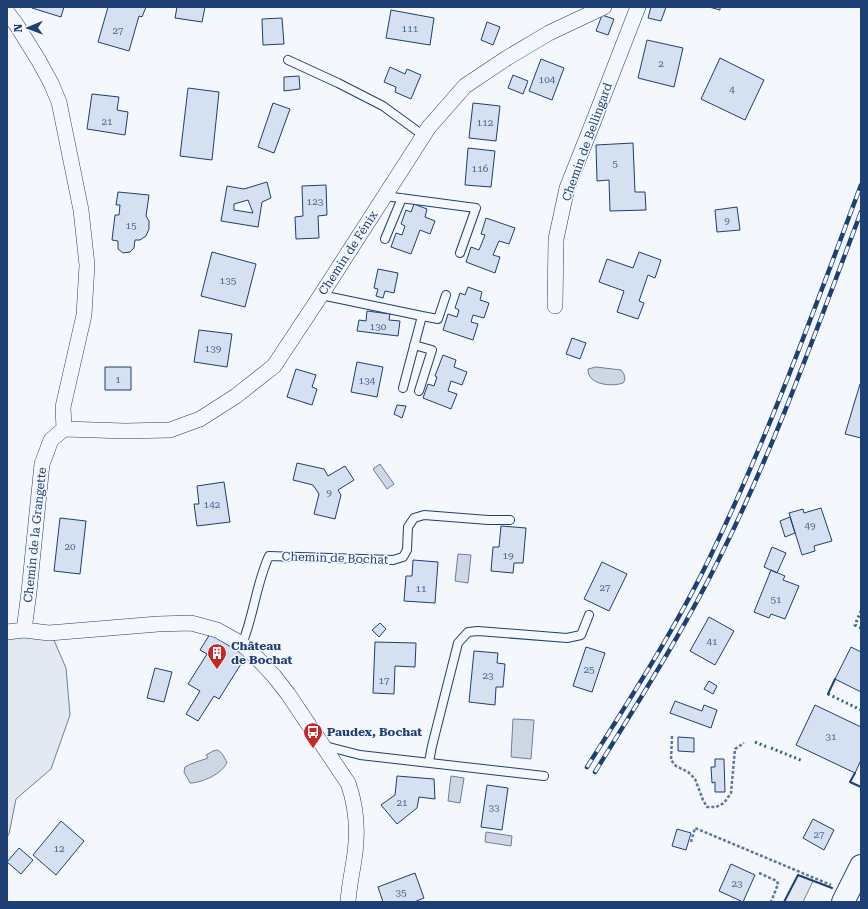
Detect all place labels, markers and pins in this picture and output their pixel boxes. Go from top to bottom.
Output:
place label: Château de Bochat [231,639,292,667]
building icon: Château de Bochat [206,642,228,670]
bus stop icon: Paudex, Bochat [302,721,324,749]
place label: Paudex, Bochat [327,725,422,739]

